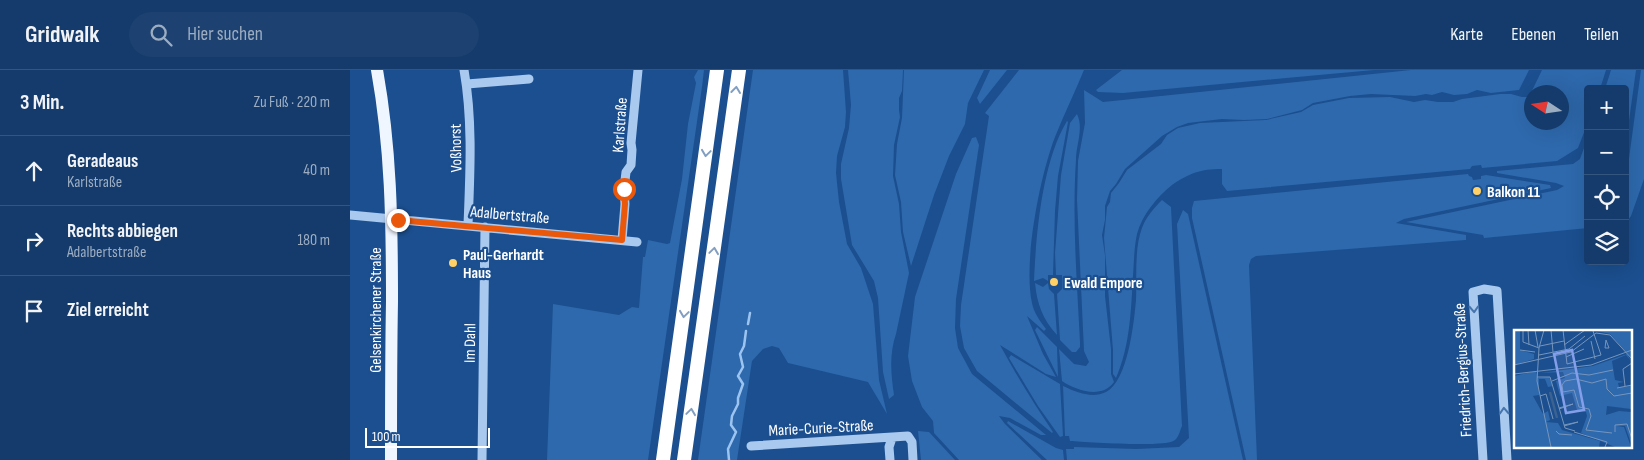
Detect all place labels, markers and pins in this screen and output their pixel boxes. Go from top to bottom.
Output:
place label: Balkon 11 [1487,183,1541,202]
marker: Balkon 11 [1471,185,1483,197]
place label: Paul-Gerhardt Haus [463,246,544,283]
marker: Paul-Gerhardt Haus [447,257,459,269]
place label: Ewald Empore [1064,274,1143,293]
marker: Ewald Empore [1048,276,1060,288]

